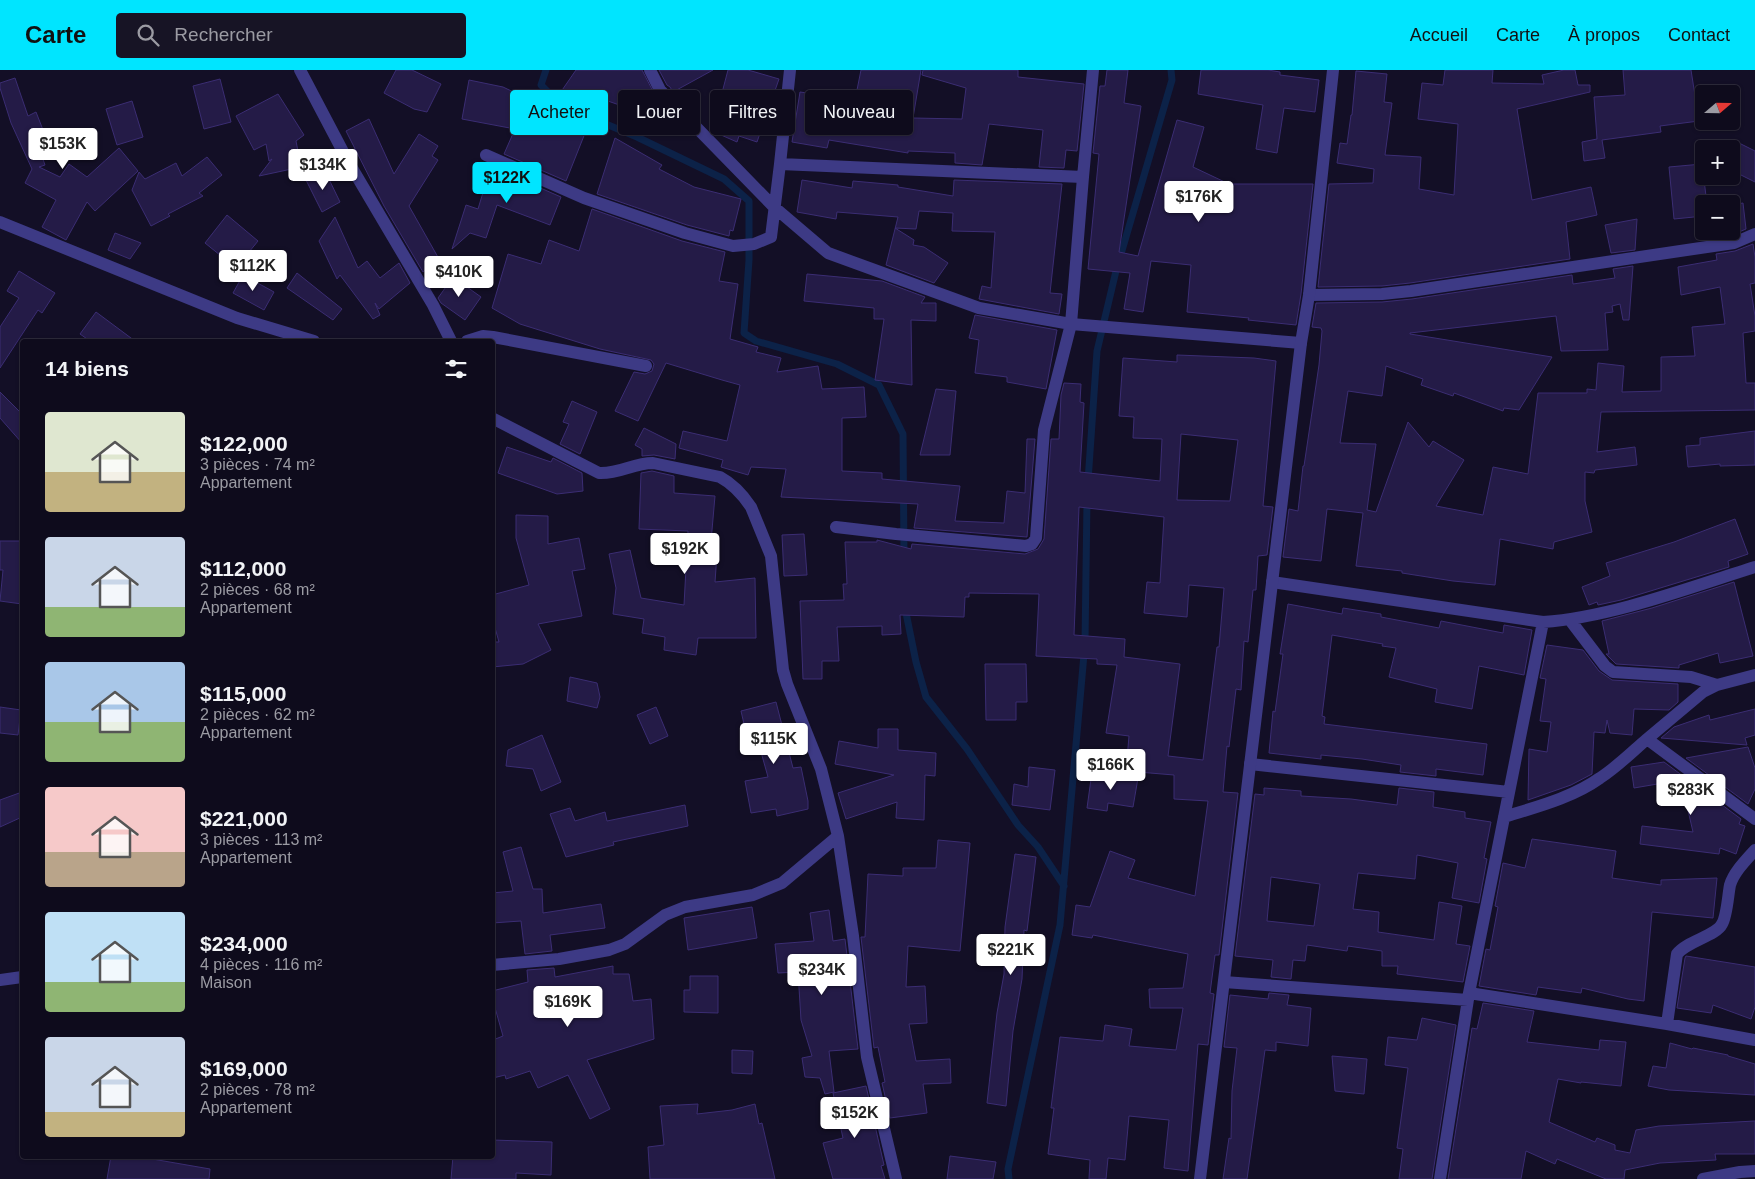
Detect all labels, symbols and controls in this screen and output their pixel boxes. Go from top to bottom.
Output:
search box [116,13,466,58]
text: Carte [25,21,86,48]
icon: search [134,21,162,49]
text: Rechercher [174,24,273,45]
text: Accueil [1410,25,1468,45]
text: Carte [1496,25,1540,45]
text: À propos [1568,25,1640,45]
text: Contact [1668,25,1730,45]
north arrow [1695,85,1740,130]
map controls [1695,85,1740,240]
chip: Acheter [510,90,608,135]
chip: Louer [618,90,700,135]
chip: Filtres [710,90,795,135]
chip: Nouveau [805,90,913,135]
pin: $153K [28,128,98,170]
text: $153K [39,135,87,152]
button: + [1695,140,1740,185]
pin: $134K [288,148,358,191]
text: $134K [299,156,347,173]
pin: $122K [472,162,542,204]
text: $122K [483,169,531,186]
pin: $176K [1164,180,1234,223]
text: $176K [1175,188,1223,205]
button: − [1695,195,1740,240]
pin: $112K [218,250,288,292]
pin: $410K [424,256,494,298]
text: $112K [230,257,276,274]
text: $410K [435,263,483,280]
icon: filters [442,355,470,383]
text: 14 biens [45,357,129,380]
icon: home [85,432,145,492]
text: $122,000 [200,432,288,455]
text: 3 pièces · 74 m² [200,456,315,473]
text: Appartement [200,474,292,491]
pin: $192K [650,532,720,575]
text: $192K [661,540,709,557]
icon: home [85,557,145,617]
text: $112,000 [200,557,286,580]
text: 2 pièces · 68 m² [200,581,315,598]
text: Appartement [200,599,292,616]
icon: home [85,682,145,742]
text: $115,000 [200,682,286,705]
text: 2 pièces · 62 m² [200,706,315,723]
pin: $115K [739,722,809,765]
text: Appartement [200,724,292,741]
text: $115K [751,730,797,747]
pin: $166K [1076,748,1146,791]
text: $166K [1087,756,1135,773]
pin: $283K [1656,774,1726,816]
text: $283K [1667,781,1715,798]
icon: home [85,807,145,867]
text: $221,000 [200,807,288,830]
text: 3 pièces · 113 m² [200,831,322,848]
text: Appartement [200,849,292,866]
icon: home [85,932,145,992]
text: $234,000 [200,932,288,955]
pin: $221K [976,934,1046,976]
text: $221K [987,941,1035,958]
pin: $234K [787,954,857,996]
text: 4 pièces · 116 m² [200,956,322,973]
text: $234K [798,961,846,978]
text: Maison [200,974,252,991]
pin: $169K [533,986,603,1028]
text: $169K [544,993,592,1010]
icon: home [85,1057,145,1117]
text: $169,000 [200,1057,288,1080]
text: 2 pièces · 78 m² [200,1081,315,1098]
pin: $152K [820,1096,890,1139]
text: Appartement [200,1099,292,1116]
text: $152K [831,1104,879,1121]

